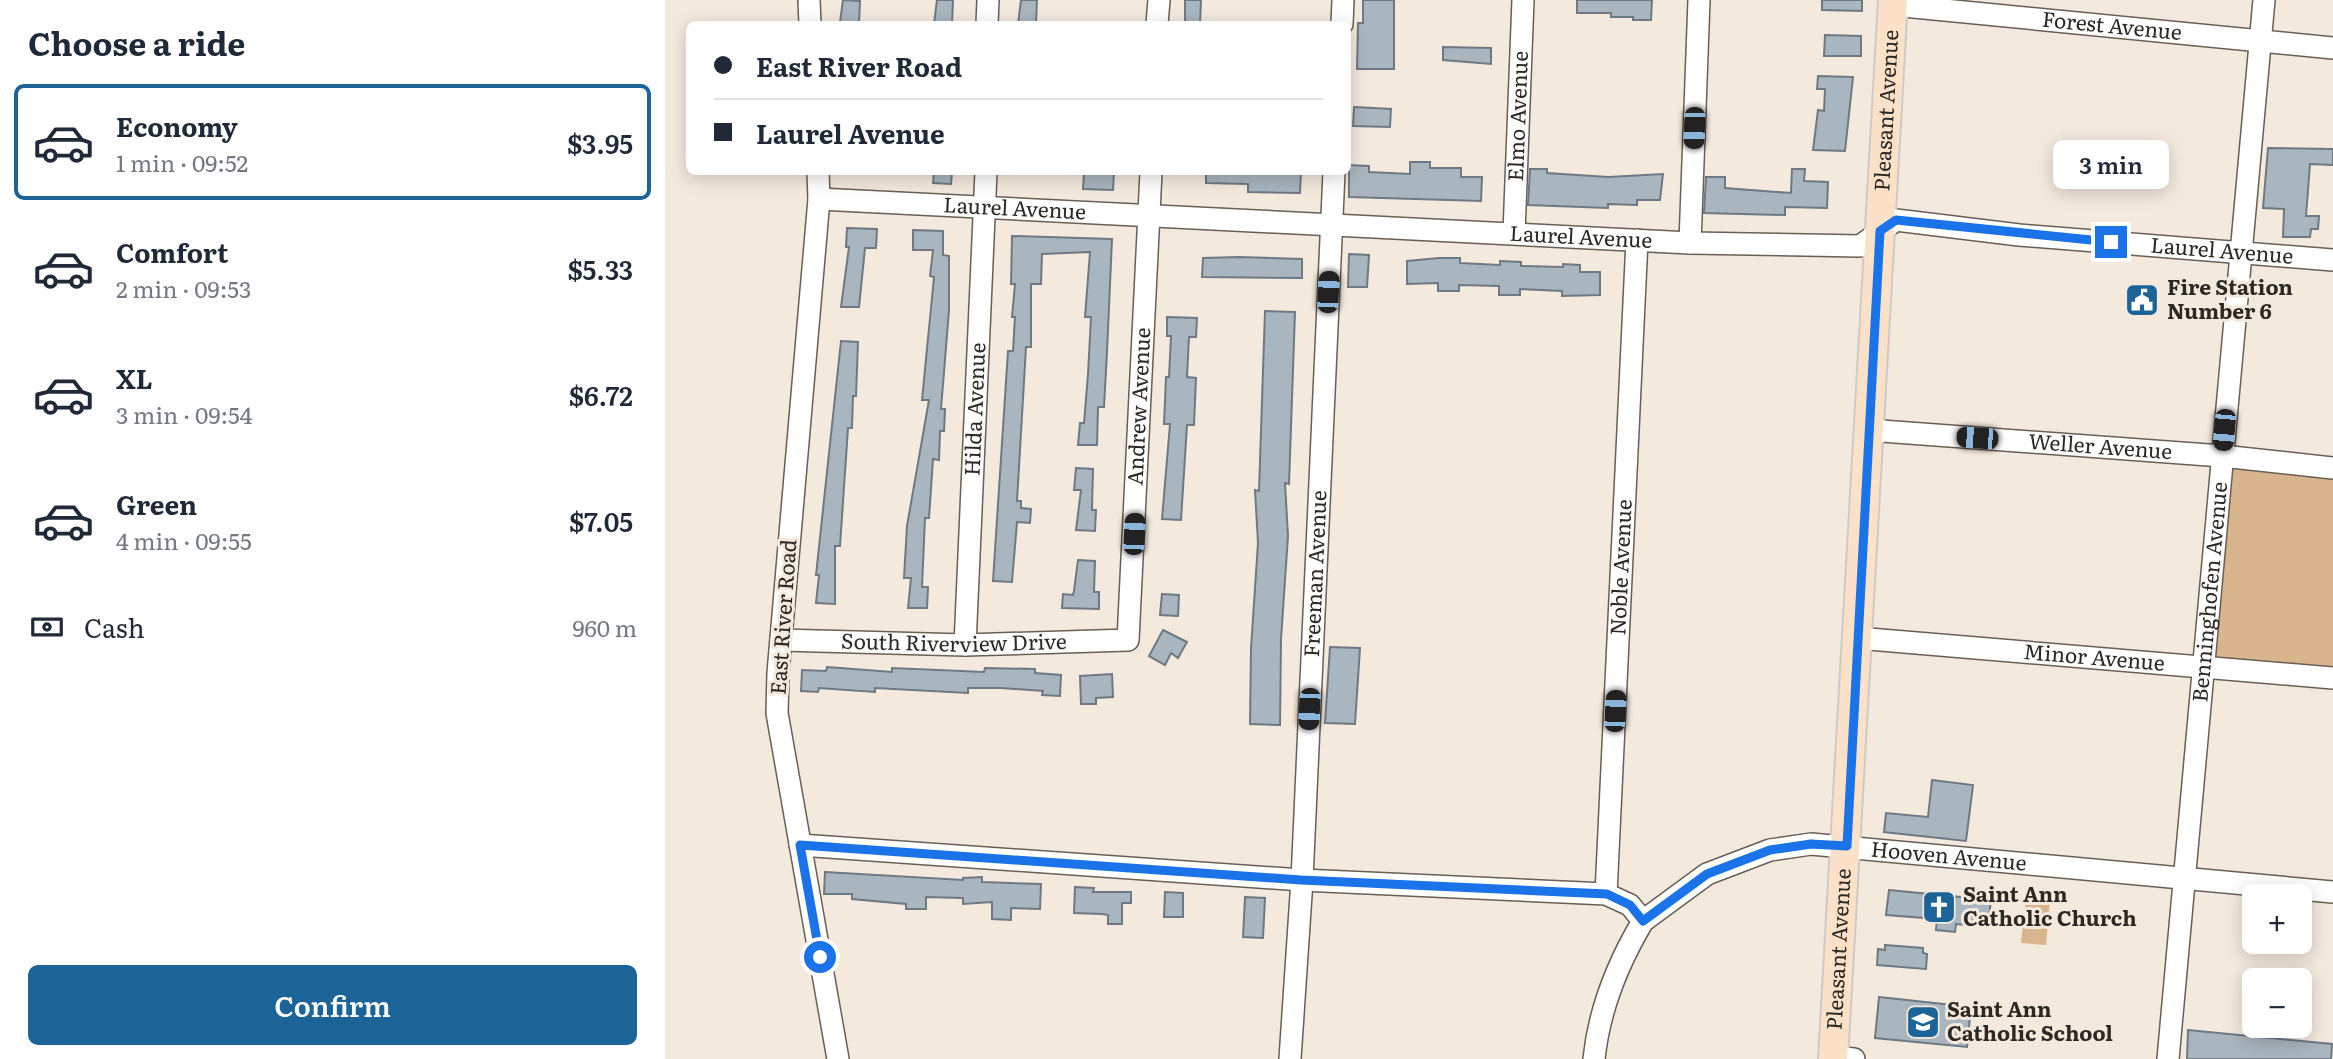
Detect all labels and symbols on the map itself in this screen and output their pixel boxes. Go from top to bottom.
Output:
street label: Forest Avenue [2041,2,2184,46]
street label: Pleasant Avenue [1864,29,1904,192]
street label: Elmo Avenue [1498,50,1534,182]
car [1683,107,1706,149]
callout: 3 min [2053,140,2169,190]
street label: Laurel Avenue [943,187,1087,225]
street label: Laurel Avenue [1509,216,1653,254]
route end [2095,226,2127,258]
street label: Laurel Avenue [2150,228,2295,270]
car [1317,270,1340,314]
place label: Fire Station Number 6 [2167,270,2293,325]
public building icon: Fire Station Number 6 [2123,281,2161,319]
street label: Andrew Avenue [1118,327,1156,486]
street label: Hilda Avenue [955,342,991,477]
car [2212,408,2237,452]
street label: Weller Avenue [2028,424,2174,465]
car [1956,426,1999,450]
street label: Benninghofen Avenue [2182,480,2233,703]
street label: Freeman Avenue [1294,489,1333,658]
street label: Noble Avenue [1600,498,1638,636]
car [1123,512,1146,556]
street label: East River Road [761,538,802,696]
street label: South Riverview Drive [841,624,1067,658]
street label: Minor Avenue [2022,634,2166,677]
car [1298,687,1321,731]
car [1604,689,1627,733]
street label: Hooven Avenue [1870,832,2028,877]
street label: Pleasant Avenue [1817,867,1857,1031]
place label: Saint Ann Catholic Church [1963,877,2137,932]
church icon: Saint Ann Catholic Church [1920,888,1958,926]
route start [804,941,836,973]
place label: Saint Ann Catholic School [1947,992,2113,1047]
school or university icon: Saint Ann Catholic School [1904,1003,1942,1041]

